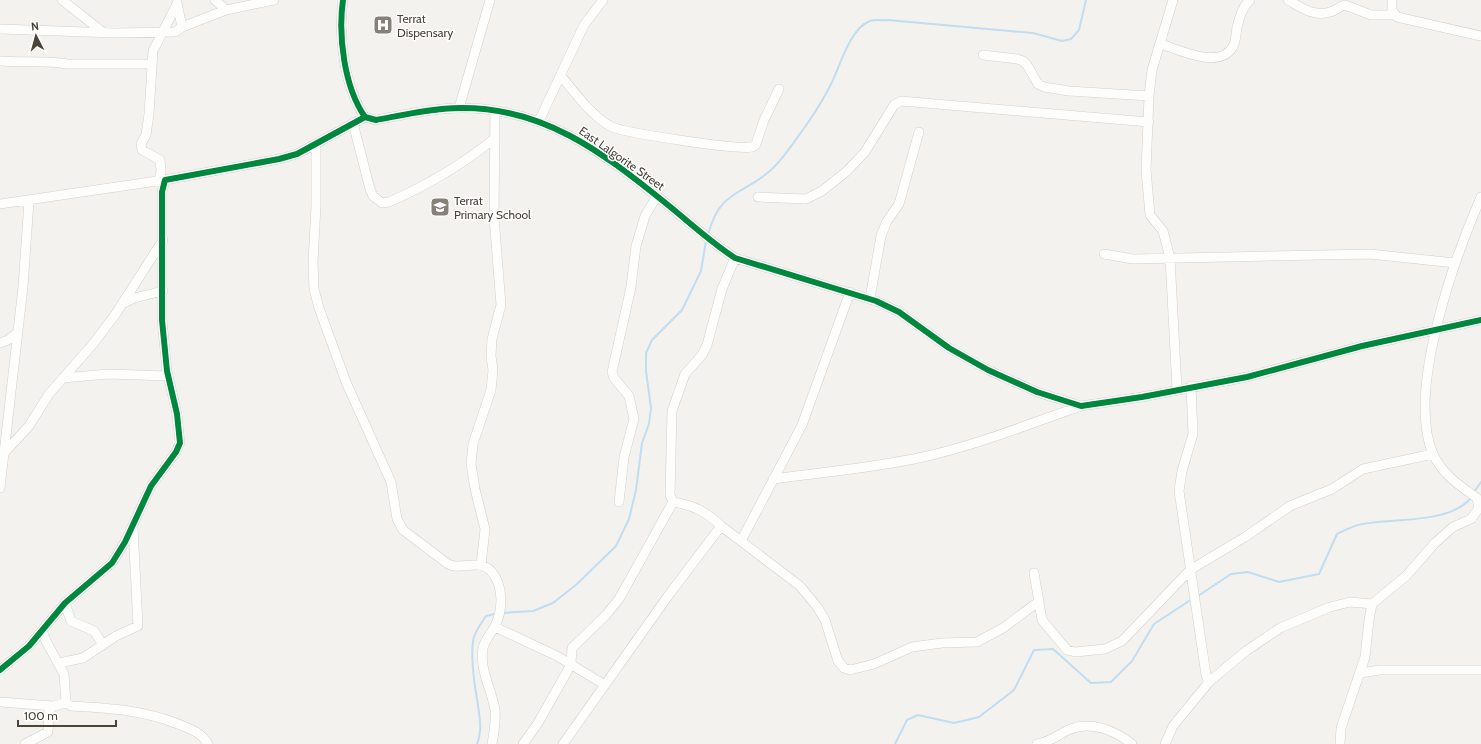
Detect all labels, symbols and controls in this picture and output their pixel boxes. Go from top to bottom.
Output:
place label: Terrat Dispensary [397,11,453,40]
hospital icon: Terrat Dispensary [372,14,394,36]
north arrow [16,16,56,56]
text: N [30,19,40,33]
street label: East Lalgorite Street [576,123,668,193]
place label: Terrat Primary School [454,193,531,222]
school or university icon: Terrat Primary School [429,196,451,218]
scale bar [18,702,116,728]
text: 100 m [24,708,58,723]

